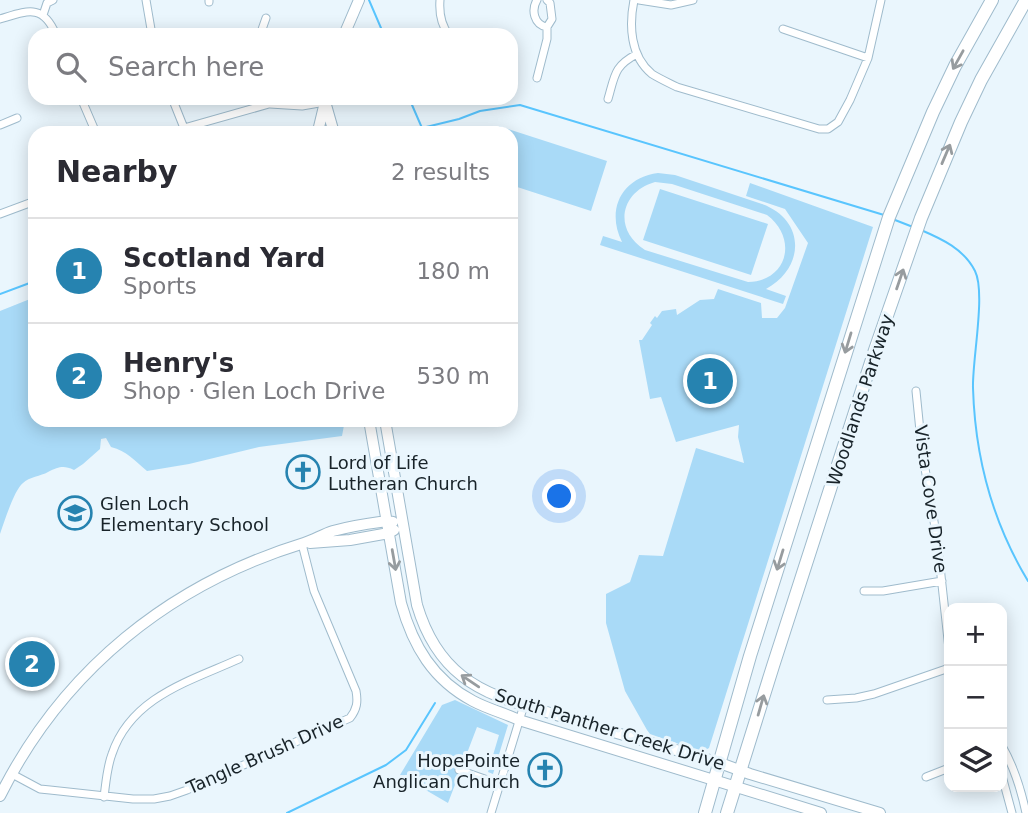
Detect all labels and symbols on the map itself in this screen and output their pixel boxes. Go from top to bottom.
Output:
one-way arrow [951,49,965,69]
one-way arrow [941,144,954,166]
one-way arrow [895,269,907,291]
street label: Woodlands Parkway [822,311,898,489]
one-way arrow [841,332,854,354]
pin: 1 [687,355,733,407]
street label: Vista Cove Drive [910,424,952,574]
place label: Lord of Life Lutheran Church [328,452,478,494]
church icon: Lord of Life Lutheran Church [284,453,322,491]
your location [542,479,576,513]
place label: Glen Loch Elementary School [100,493,269,535]
school or university icon: Glen Loch Elementary School [56,494,94,532]
one-way arrow [388,548,401,571]
one-way arrow [773,549,786,571]
pin: 2 [9,638,55,690]
one-way arrow [460,674,480,688]
street label: South Panther Creek Drive [493,684,727,774]
one-way arrow [755,695,768,717]
street label: Tangle Brush Drive [182,710,347,798]
place label: HopePointe Anglican Church [373,750,520,792]
church icon: HopePointe Anglican Church [526,751,564,789]

